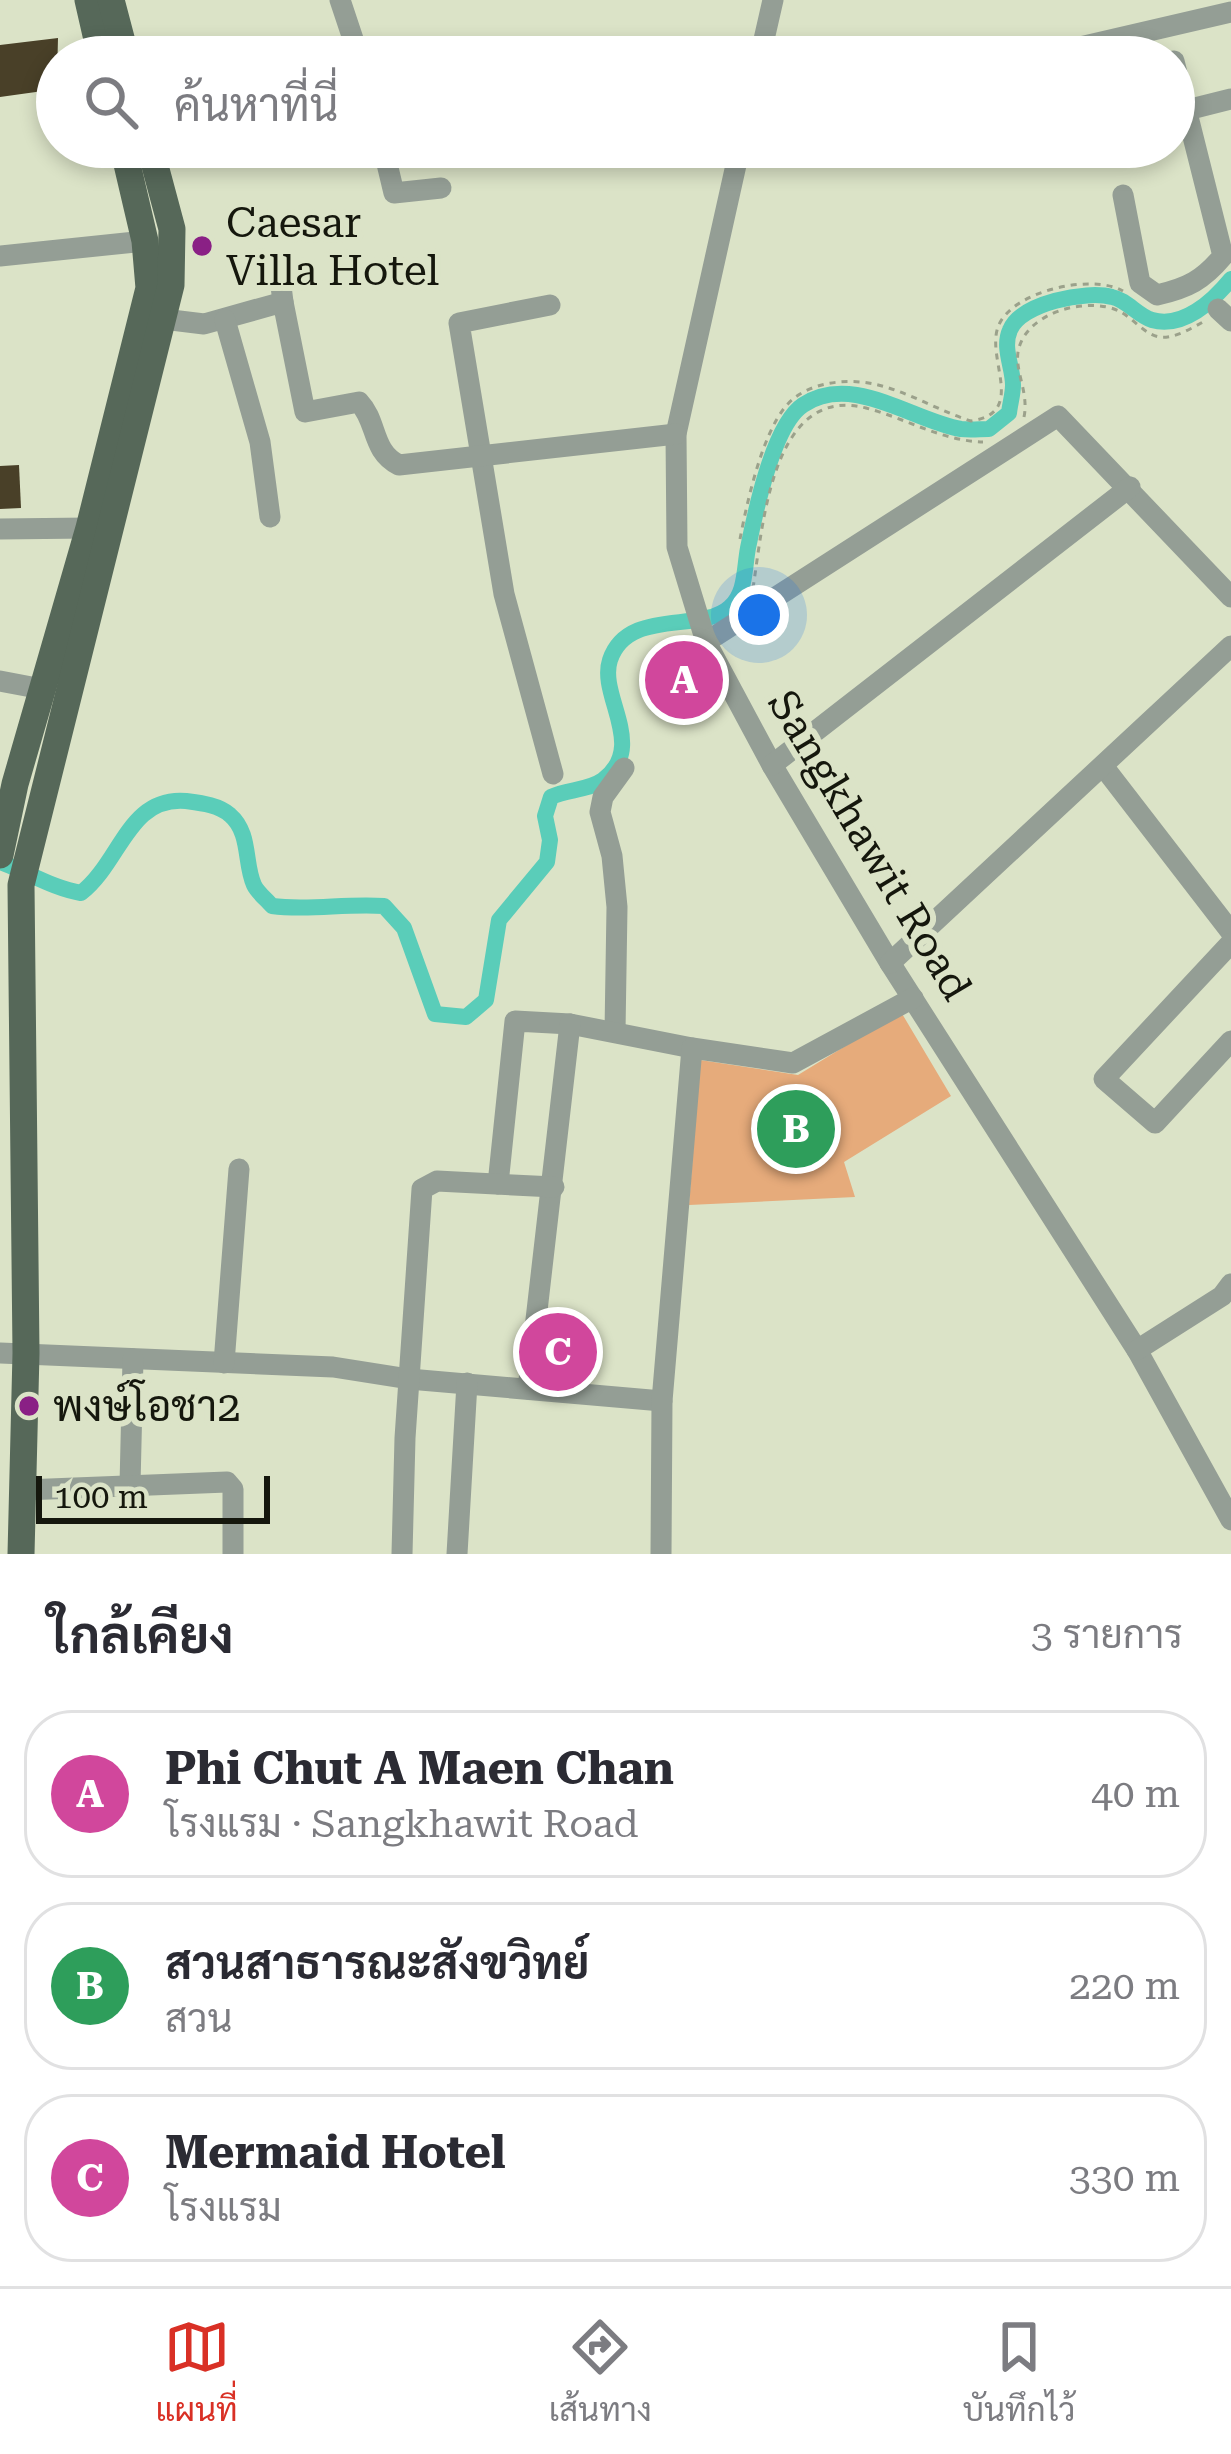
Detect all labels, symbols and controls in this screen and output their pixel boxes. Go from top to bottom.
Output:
search box [36,36,1195,168]
icon: search [78,69,144,135]
text: ค้นหาที่นี่ [174,79,338,132]
place label: Caesar Villa Hotel [226,198,439,295]
marker: Caesar Villa Hotel [189,233,215,259]
your location [729,585,789,645]
pin: A [645,635,723,725]
street label: Sangkhawit Road [758,681,982,1009]
pin: B [757,1084,835,1174]
pin: C [519,1307,597,1397]
place label: พงษ์โอชา2 [53,1379,241,1431]
marker: พงษ์โอชา2 [16,1393,42,1419]
scale bar [36,1470,270,1523]
text: 100 m [54,1477,148,1516]
text: ใกล้เคียง [48,1606,234,1665]
text: 3 รายการ [1031,1612,1183,1658]
text: Phi Chut A Maen Chan [165,1742,674,1795]
text: A [76,1771,104,1817]
text: 40 m [1091,1771,1180,1817]
text: โรงแรม · Sangkhawit Road [165,1801,639,1847]
text: สวนสาธารณะสังขวิทย์ [165,1937,590,1990]
text: B [76,1963,104,2009]
text: 220 m [1069,1963,1180,2009]
text: สวน [165,1996,232,2042]
text: Mermaid Hotel [165,2126,506,2179]
text: C [76,2155,104,2201]
text: 330 m [1069,2155,1180,2201]
text: โรงแรม [165,2185,282,2231]
tab: แผนที่ [155,2314,238,2429]
tab: เส้นทาง [549,2314,652,2429]
tab: บันทึกไว้ [963,2314,1076,2429]

